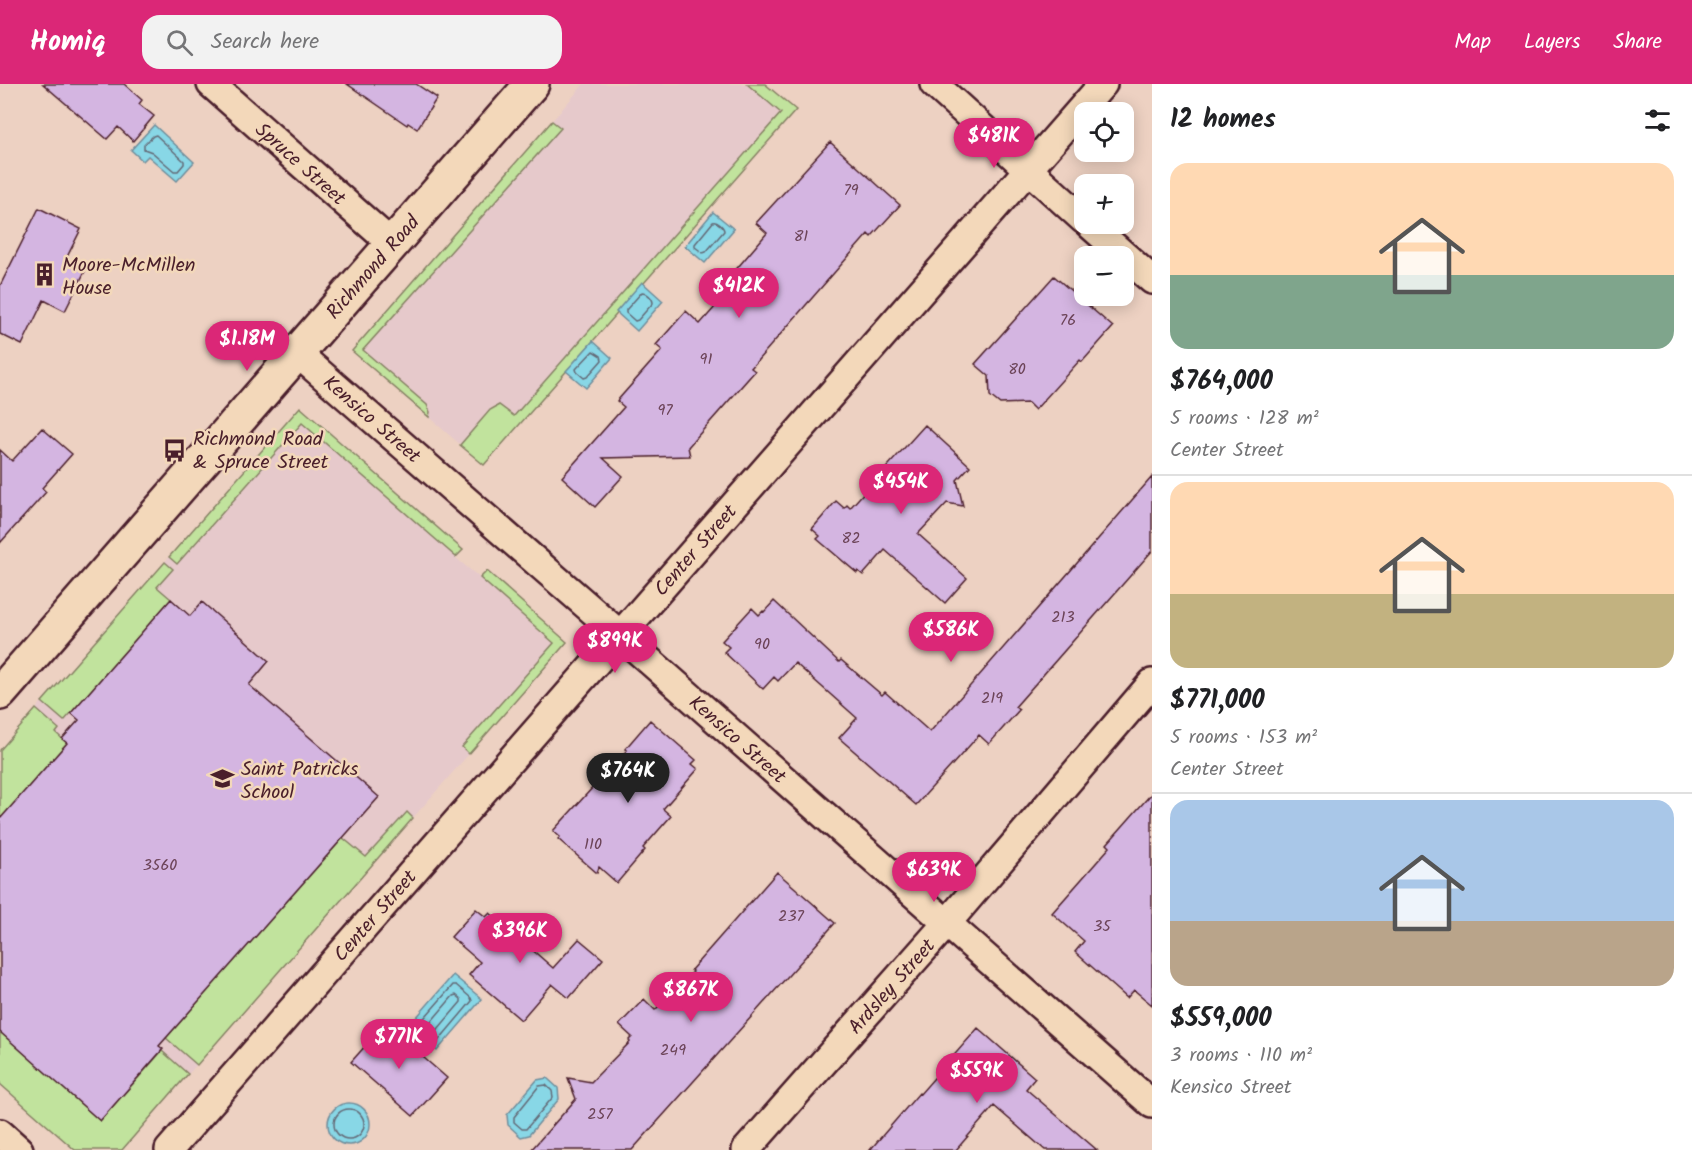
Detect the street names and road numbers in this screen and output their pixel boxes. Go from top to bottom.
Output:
street label: Spruce Street [247,116,353,215]
street label: Richmond Road [319,208,429,327]
street label: Kensico Street [315,368,428,472]
street label: Center Street [647,498,746,604]
street label: Kensico Street [681,688,793,793]
street label: Center Street [327,863,426,970]
street label: Ardsley Street [841,932,944,1043]

